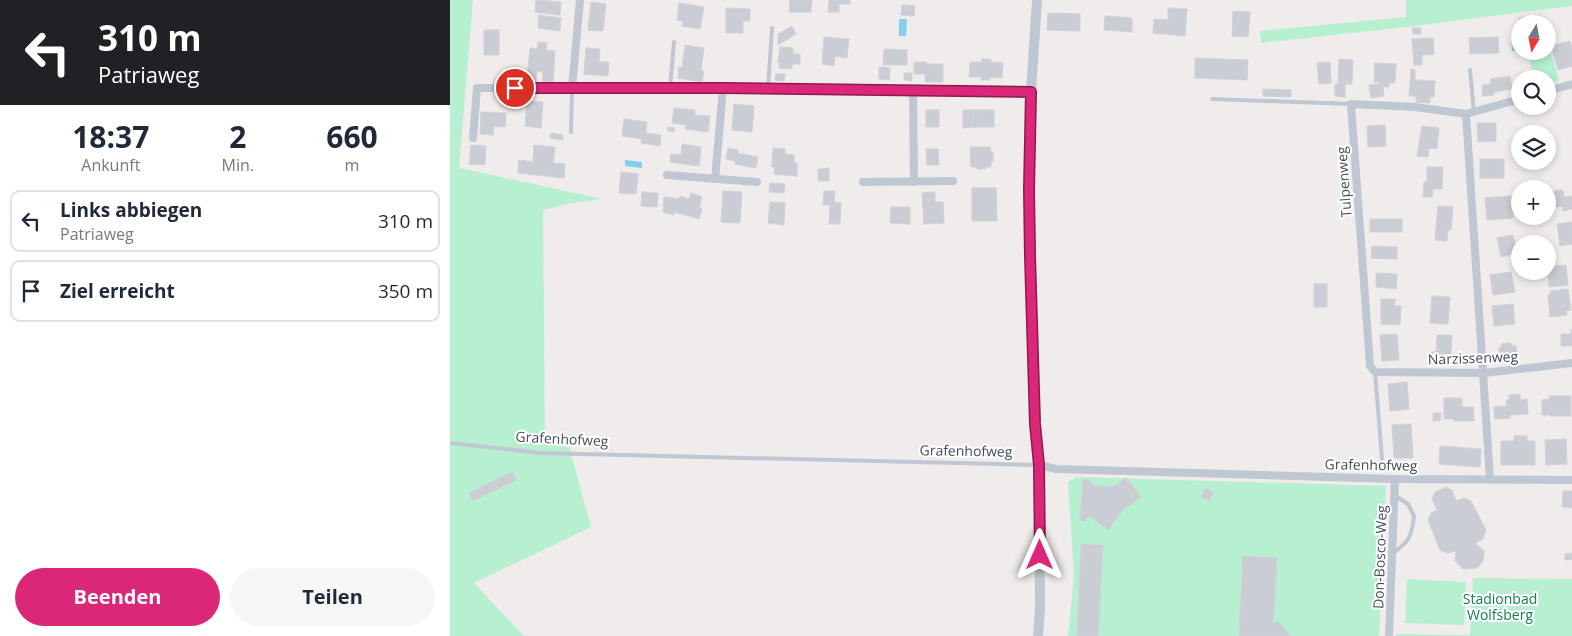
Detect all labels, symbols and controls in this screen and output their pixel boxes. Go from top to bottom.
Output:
text: 310 m [98,14,202,61]
north arrow [1511,15,1556,60]
map controls [1511,15,1556,280]
icon: left [15,20,80,85]
text: Patriaweg [98,59,199,89]
pin [494,67,536,109]
button: search [1511,70,1556,115]
icon: arrive [501,74,529,102]
text: 18:37 [72,116,149,157]
text: 2 [229,116,246,157]
text: 660 [326,116,378,157]
button: layers [1511,125,1556,170]
street label: Tulpenweg [1332,145,1355,218]
text: Ankunft [81,154,140,176]
text: Min. [222,154,254,176]
text: m [345,154,359,176]
button: + [1511,180,1556,225]
text: Links abbiegen [60,197,202,223]
icon: left [17,207,45,235]
text: 310 m [378,208,433,234]
text: Patriaweg [60,223,134,245]
button: − [1511,235,1556,280]
icon: arrive [17,277,45,305]
text: Ziel erreicht [60,278,175,304]
text: 350 m [378,278,433,304]
street label: Narzissenweg [1428,346,1519,369]
street label: Grafenhofweg [515,427,609,450]
street label: Grafenhofweg [919,440,1013,461]
street label: Grafenhofweg [1324,454,1418,475]
street label: Don-Bosco-Weg [1368,504,1391,609]
position arrow [1013,528,1065,580]
button: Beenden [15,568,220,626]
button: Teilen [230,568,435,626]
park label: Stadionbad Wolfsberg [1463,589,1537,624]

